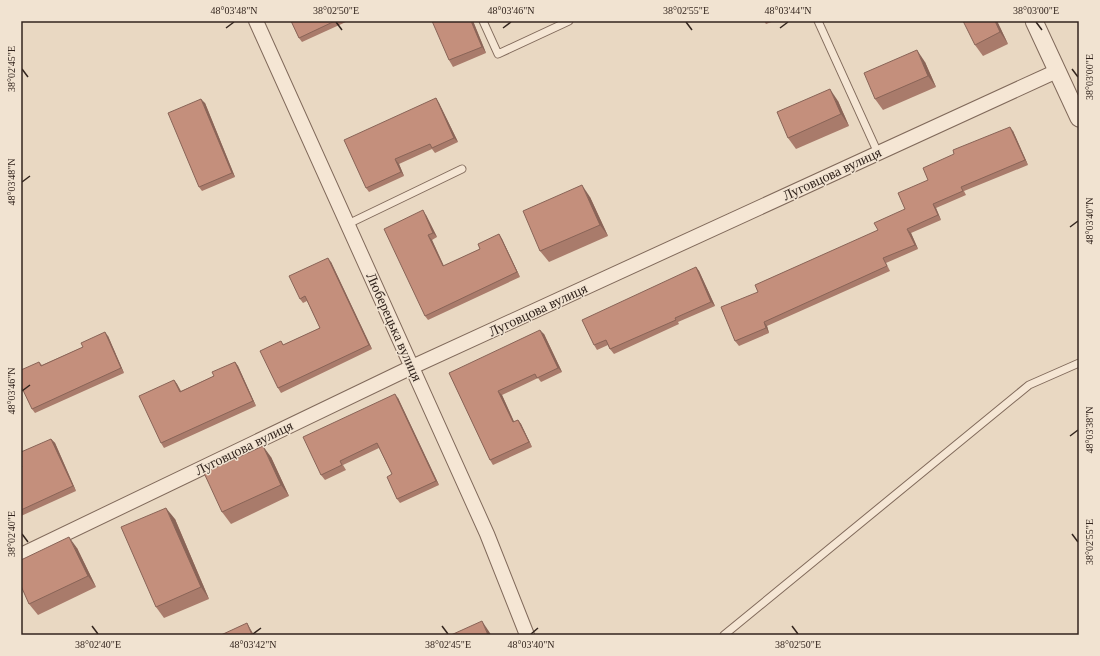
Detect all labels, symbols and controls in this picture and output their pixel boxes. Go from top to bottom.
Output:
text: 48°03'48"N [210,5,258,16]
text: 38°02'50"E [313,5,359,16]
text: 48°03'46"N [487,5,535,16]
text: 38°02'55"E [663,5,709,16]
text: 48°03'44"N [764,5,812,16]
text: 38°03'00"E [1013,5,1059,16]
text: 38°02'45"E [6,46,17,92]
text: 38°03'00"E [1084,54,1095,100]
street label: Луговцова вулиця [780,144,884,203]
text: 48°03'48"N [6,158,17,206]
text: 48°03'40"N [1084,197,1095,245]
street label: Люберецька вулиця [363,270,425,384]
street label: Луговцова вулиця [486,280,590,339]
text: 48°03'46"N [6,367,17,415]
text: 48°03'38"N [1084,406,1095,454]
street label: Луговцова вулиця [193,418,296,478]
text: 38°02'40"E [6,511,17,557]
text: 38°02'55"E [1084,519,1095,565]
text: 38°02'40"E [75,639,121,650]
text: 48°03'42"N [229,639,277,650]
text: 38°02'45"E [425,639,471,650]
text: 48°03'40"N [507,639,555,650]
text: 38°02'50"E [775,639,821,650]

